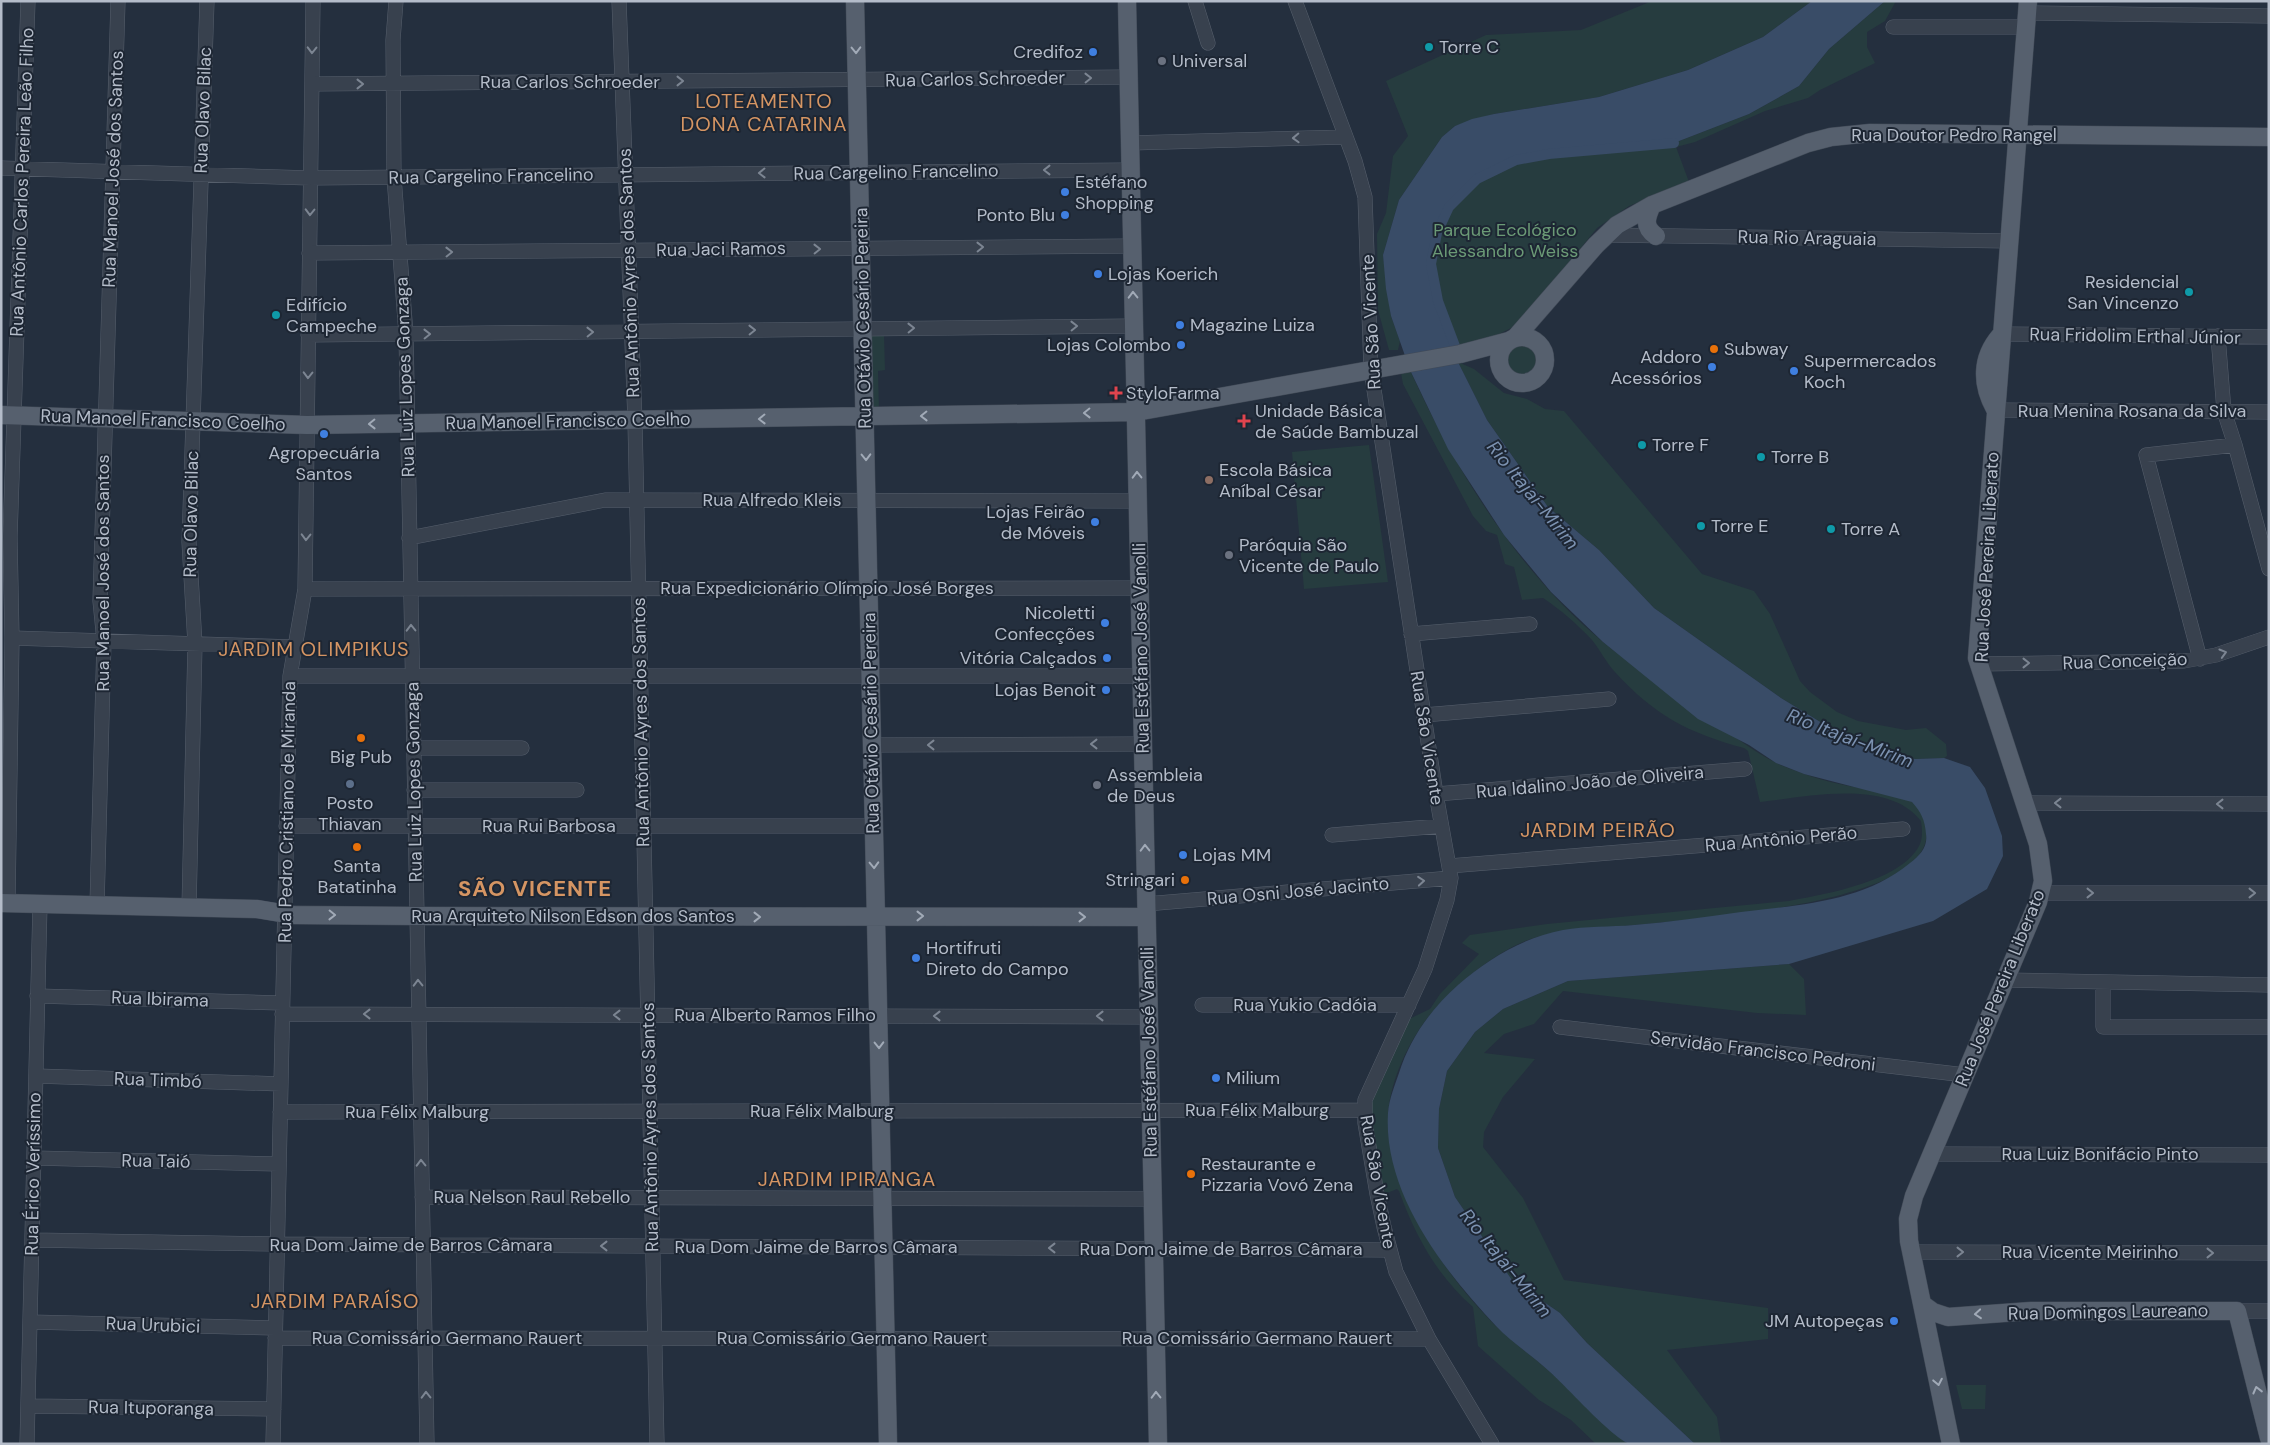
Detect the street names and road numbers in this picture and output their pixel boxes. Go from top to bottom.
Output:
street label: Rua Antônio Carlos Pereira Leão Filho [5,27,39,337]
street label: Rua Olavo Bilac [189,46,217,174]
street label: Rua Manoel José dos Santos [97,50,129,288]
street label: Rua Carlos Schroeder [885,65,1065,93]
street label: Rua Carlos Schroeder [480,70,660,94]
street label: Rua Doutor Pedro Rangel [1851,123,2057,147]
street label: Rua Antônio Ayres dos Santos [613,148,645,398]
street label: Rua Cargelino Francelino [793,158,999,186]
street label: Rua Cargelino Francelino [388,162,594,190]
street label: Rua Otávio Cesário Pereira [849,207,877,429]
street label: Rua Rio Araguaia [1737,225,1877,251]
street label: Rua Jaci Ramos [656,236,786,262]
street label: Rua São Vicente [1355,254,1387,390]
street label: Rua Luiz Lopes Gonzaga [390,276,420,478]
street label: Rua Fridolim Erthal Júnior [2029,322,2241,350]
street label: Rua Menina Rosana da Silva [2018,399,2246,423]
street label: Rua Manoel Francisco Coelho [40,404,286,436]
street label: Rua Manoel Francisco Coelho [445,407,691,435]
street label: Rua Olavo Bilac [178,450,204,578]
street label: Rua José Pereira Liberato [1970,451,2004,663]
street label: Rua Manoel José dos Santos [91,454,115,692]
street label: Rua Alfredo Kleis [702,488,842,512]
street label: Rua Estéfano José Vanolli [1127,542,1155,754]
street label: Rua Expedicionário Olímpio José Borges [660,576,994,600]
street label: Rua Antônio Ayres dos Santos [627,597,655,847]
street label: Rua Otávio Cesário Pereira [857,612,885,834]
street label: Rua Conceição [2062,647,2188,675]
street label: Rua São Vicente [1405,669,1449,807]
street label: Rua Pedro Cristiano de Miranda [273,681,301,943]
street label: Rua Luiz Lopes Gonzaga [400,682,428,882]
street label: Rua Idalino João de Oliveira [1475,760,1705,804]
street label: Rua Rui Barbosa [482,814,616,838]
street label: Rua Antônio Perão [1704,820,1858,858]
street label: Rua Osni José Jacinto [1206,871,1390,911]
street label: Rua José Pereira Liberato [1949,886,2051,1090]
street label: Rua Arquiteto Nilson Edson dos Santos [411,904,735,928]
street label: Rua Estéfano José Vanolli [1135,946,1163,1158]
street label: Rua Ibirama [111,985,209,1013]
street label: Rua Yukio Cadóia [1233,993,1377,1017]
street label: Rua Antônio Ayres dos Santos [636,1002,664,1252]
street label: Rua Alberto Ramos Filho [674,1003,876,1027]
street label: Servidão Francisco Pedroni [1649,1025,1877,1077]
street label: Rua Timbó [114,1066,202,1094]
street label: Rua Érico Veríssimo [20,1092,46,1256]
street label: Rua Félix Malburg [1185,1098,1329,1122]
street label: Rua Félix Malburg [750,1099,894,1123]
street label: Rua Félix Malburg [345,1100,489,1124]
street label: Rua São Vicente [1354,1113,1402,1251]
street label: Rua Luiz Bonifácio Pinto [2001,1142,2199,1166]
street label: Rua Taió [121,1148,191,1174]
street label: Rua Nelson Raul Rebello [433,1185,631,1209]
street label: Rua Dom Jaime de Barros Câmara [269,1233,553,1257]
street label: Rua Dom Jaime de Barros Câmara [674,1235,958,1259]
street label: Rua Dom Jaime de Barros Câmara [1079,1237,1363,1261]
street label: Rua Vicente Meirinho [2002,1240,2178,1264]
street label: Rua Domingos Laureano [2008,1298,2208,1326]
street label: Rua Urubici [105,1311,201,1339]
street label: Rua Comissário Germano Rauert [312,1326,582,1350]
street label: Rua Comissário Germano Rauert [717,1326,987,1350]
street label: Rua Comissário Germano Rauert [1122,1326,1392,1350]
street label: Rua Ituporanga [88,1395,214,1421]

